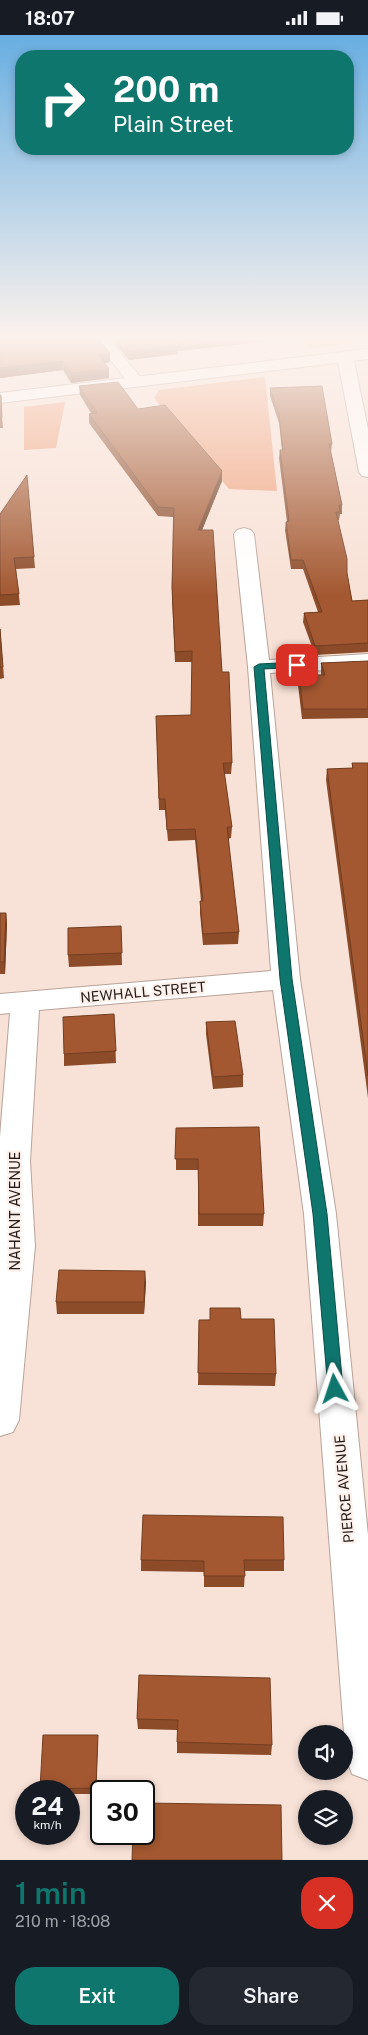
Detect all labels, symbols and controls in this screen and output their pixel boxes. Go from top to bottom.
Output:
text: 18:07 [25,7,75,29]
text: 200 m [113,69,219,110]
icon: right [30,70,95,135]
text: Plain Street [113,111,234,137]
pin [276,644,318,686]
icon: arrive [283,651,311,679]
street label: NEWHALL STREET [80,979,206,1005]
street label: NAHANT AVENUE [7,1152,23,1270]
position arrow [308,1362,360,1414]
street label: PIERCE AVENUE [331,1434,357,1544]
map controls [298,1725,353,1845]
button: sound [298,1725,353,1780]
speed limit sign: 30 [90,1780,155,1845]
button: layers [298,1790,353,1845]
text: 24 [31,1791,64,1821]
text: km/h [33,1818,62,1832]
text: 1 min [15,1875,86,1911]
button: close [301,1877,353,1929]
text: 210 m · 18:08 [15,1912,110,1931]
button: Exit [15,1967,179,2025]
button: Share [189,1967,353,2025]

